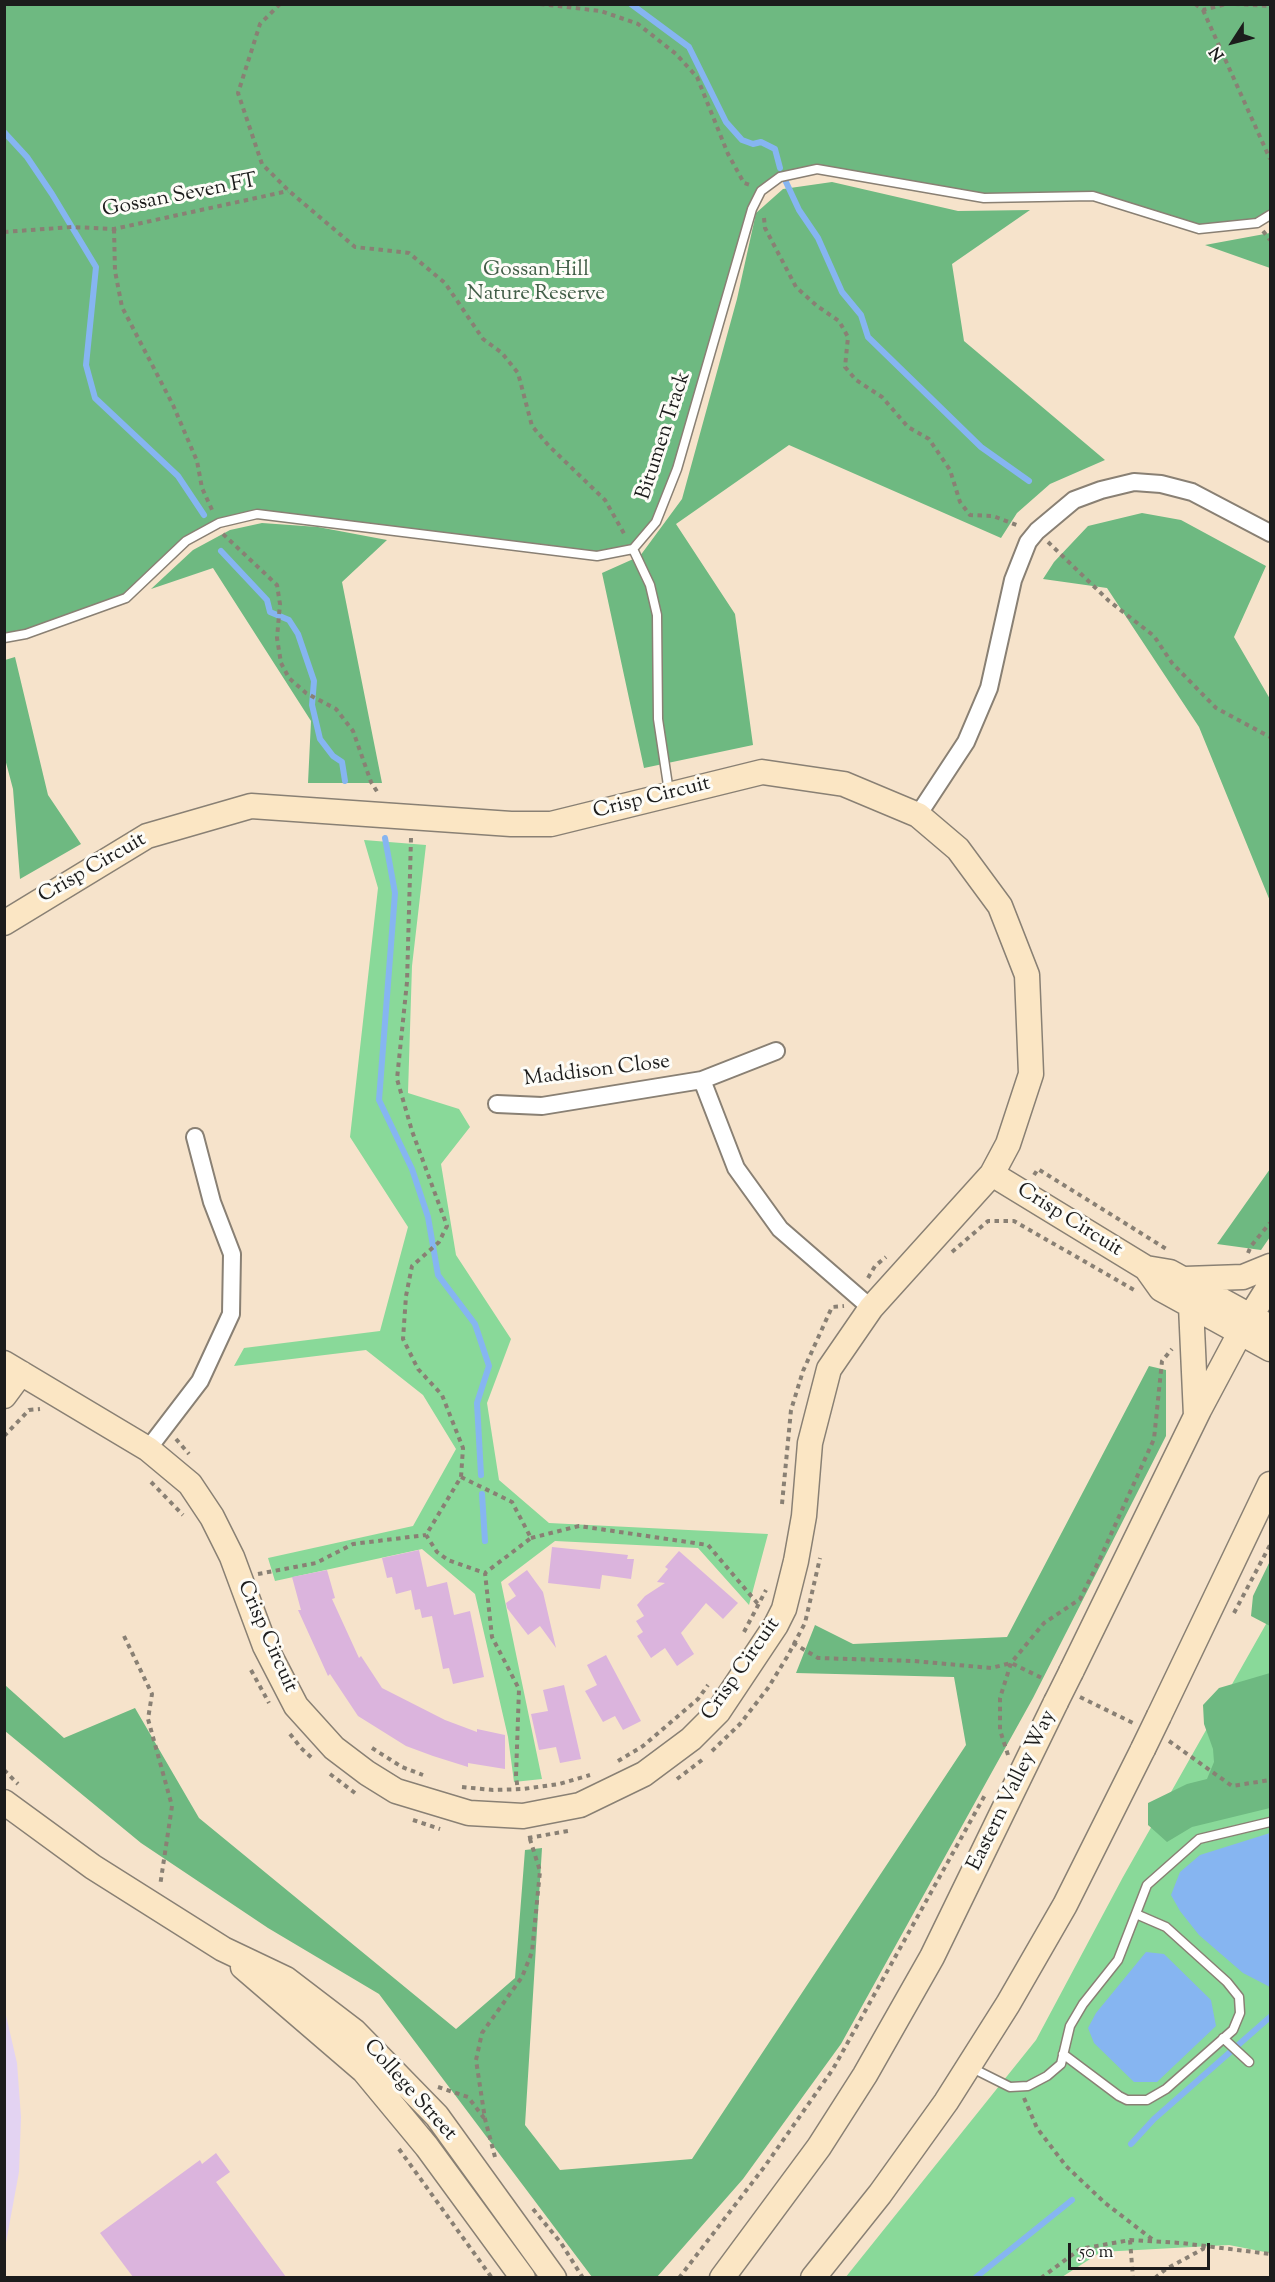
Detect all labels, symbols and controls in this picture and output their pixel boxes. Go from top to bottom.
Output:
north arrow [1203,12,1263,72]
text: N [1205,41,1231,65]
street label: Gossan Seven FT [100,170,260,224]
park label: Gossan Hill Nature Reserve [467,258,605,308]
street label: Bitumen Track [632,369,698,503]
street label: Crisp Circuit [591,772,713,826]
street label: Crisp Circuit [35,828,151,910]
street label: Maddison Close [523,1051,671,1093]
street label: Crisp Circuit [1012,1179,1126,1263]
street label: Crisp Circuit [230,1577,302,1697]
street label: Crisp Circuit [697,1614,787,1726]
street label: Eastern Valley Way [963,1707,1063,1875]
street label: College Street [357,2035,461,2147]
scale bar [1071,2231,1214,2269]
text: 50 m [1079,2240,1113,2266]

